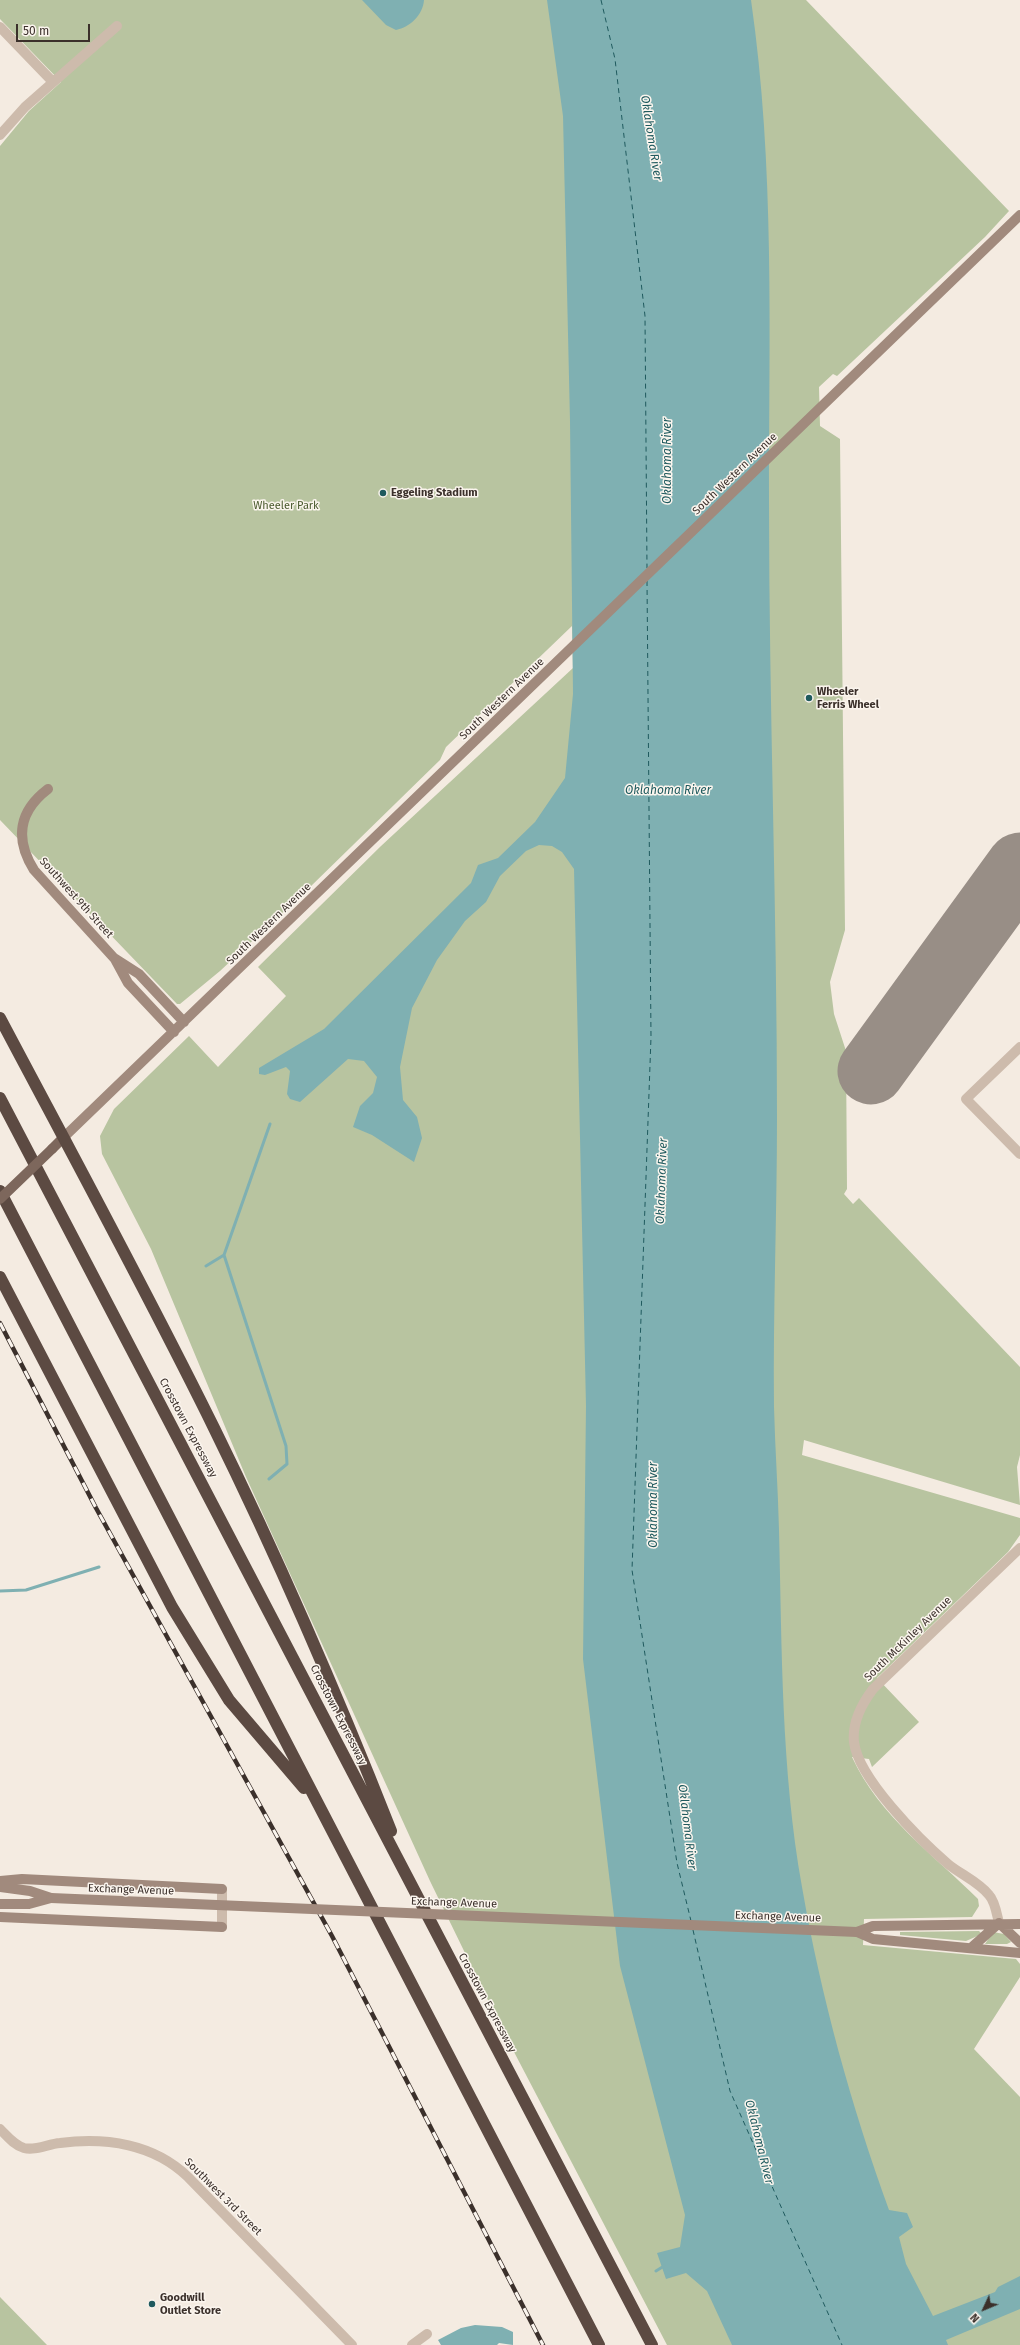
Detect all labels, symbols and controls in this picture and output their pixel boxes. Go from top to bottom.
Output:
scale bar [18,16,92,42]
text: 50 m [23,24,49,38]
water label: Oklahoma River [637,94,665,182]
water label: Oklahoma River [661,418,675,504]
street label: South Western Avenue [690,430,780,518]
place label: Eggeling Stadium [391,486,478,500]
marker: Eggeling Stadium [378,488,388,498]
park label: Wheeler Park [253,499,319,513]
street label: South Western Avenue [457,655,547,743]
place label: Wheeler Ferris Wheel [817,685,879,711]
marker: Wheeler Ferris Wheel [804,693,814,703]
water label: Oklahoma River [625,784,711,798]
street label: Southwest 9th Street [36,855,116,941]
street label: South Western Avenue [224,880,314,968]
water label: Oklahoma River [653,1138,671,1224]
street label: Crosstown Expressway [156,1376,220,1480]
water label: Oklahoma River [647,1462,661,1548]
street label: South McKinley Avenue [862,1594,954,1684]
street label: Crosstown Expressway [307,1663,369,1767]
water label: Oklahoma River [675,1783,699,1871]
street label: Exchange Avenue [88,1882,174,1898]
street label: Exchange Avenue [411,1895,497,1911]
street label: Exchange Avenue [735,1909,821,1925]
street label: Crosstown Expressway [455,1951,519,2055]
water label: Oklahoma River [742,2098,776,2186]
street label: Southwest 3rd Street [182,2156,264,2238]
north arrow [964,2289,1004,2329]
place label: Goodwill Outlet Store [160,2291,221,2317]
marker: Goodwill Outlet Store [147,2299,157,2309]
text: N [968,2311,982,2325]

